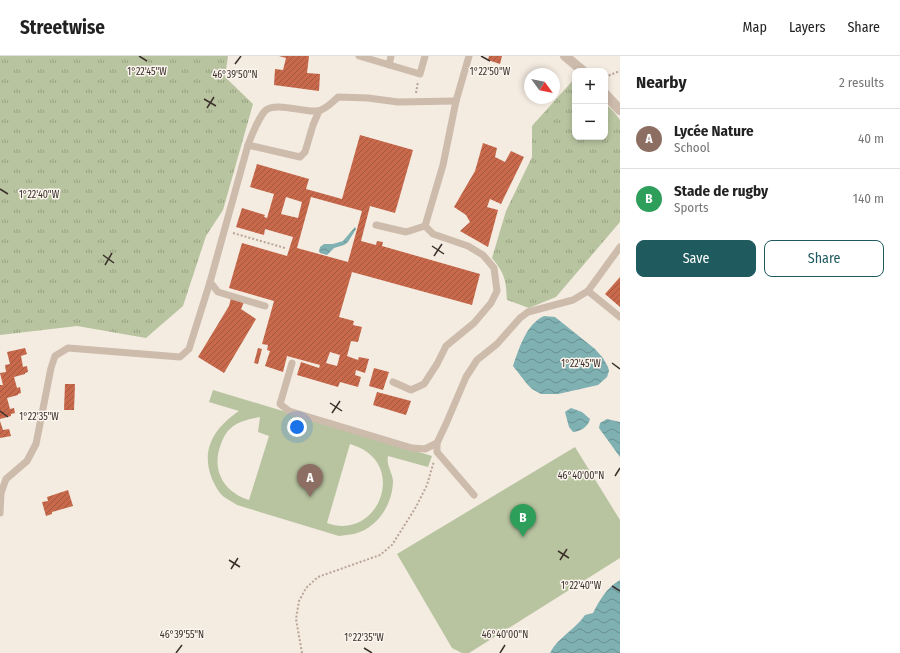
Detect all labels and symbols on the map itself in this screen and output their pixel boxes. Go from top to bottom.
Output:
text: 1°22'45"W [127,66,167,78]
text: 1°22'50"W [470,66,511,78]
north arrow [524,68,560,104]
text: 46°39'50"N [212,69,258,81]
text: 1°22'40"W [19,189,60,201]
text: 1°22'45"W [561,358,601,370]
text: 1°22'35"W [19,411,59,423]
your location [287,417,307,437]
pin: A [297,464,323,497]
text: 46°40'00"N [558,470,604,482]
pin: B [510,504,536,537]
text: 1°22'40"W [561,580,602,592]
text: 46°39'55"N [160,629,204,641]
text: 46°40'00"N [482,629,528,641]
text: 1°22'35"W [344,632,384,644]

